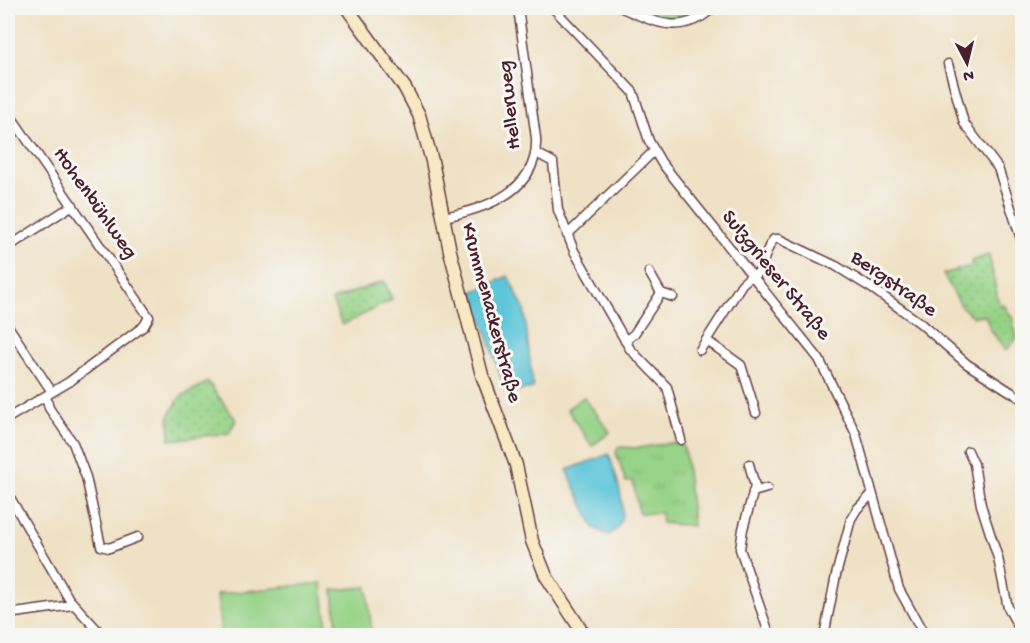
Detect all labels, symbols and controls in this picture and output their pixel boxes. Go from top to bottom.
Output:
north arrow [937,33,997,93]
street label: Hellerweg [494,59,528,151]
text: N [962,64,975,85]
street label: Hohenbühlweg [46,143,142,265]
street label: Sulzgrieser Straße [715,206,836,347]
street label: Krummenackerstraße [454,220,526,407]
street label: Bergstraße [844,246,942,325]

